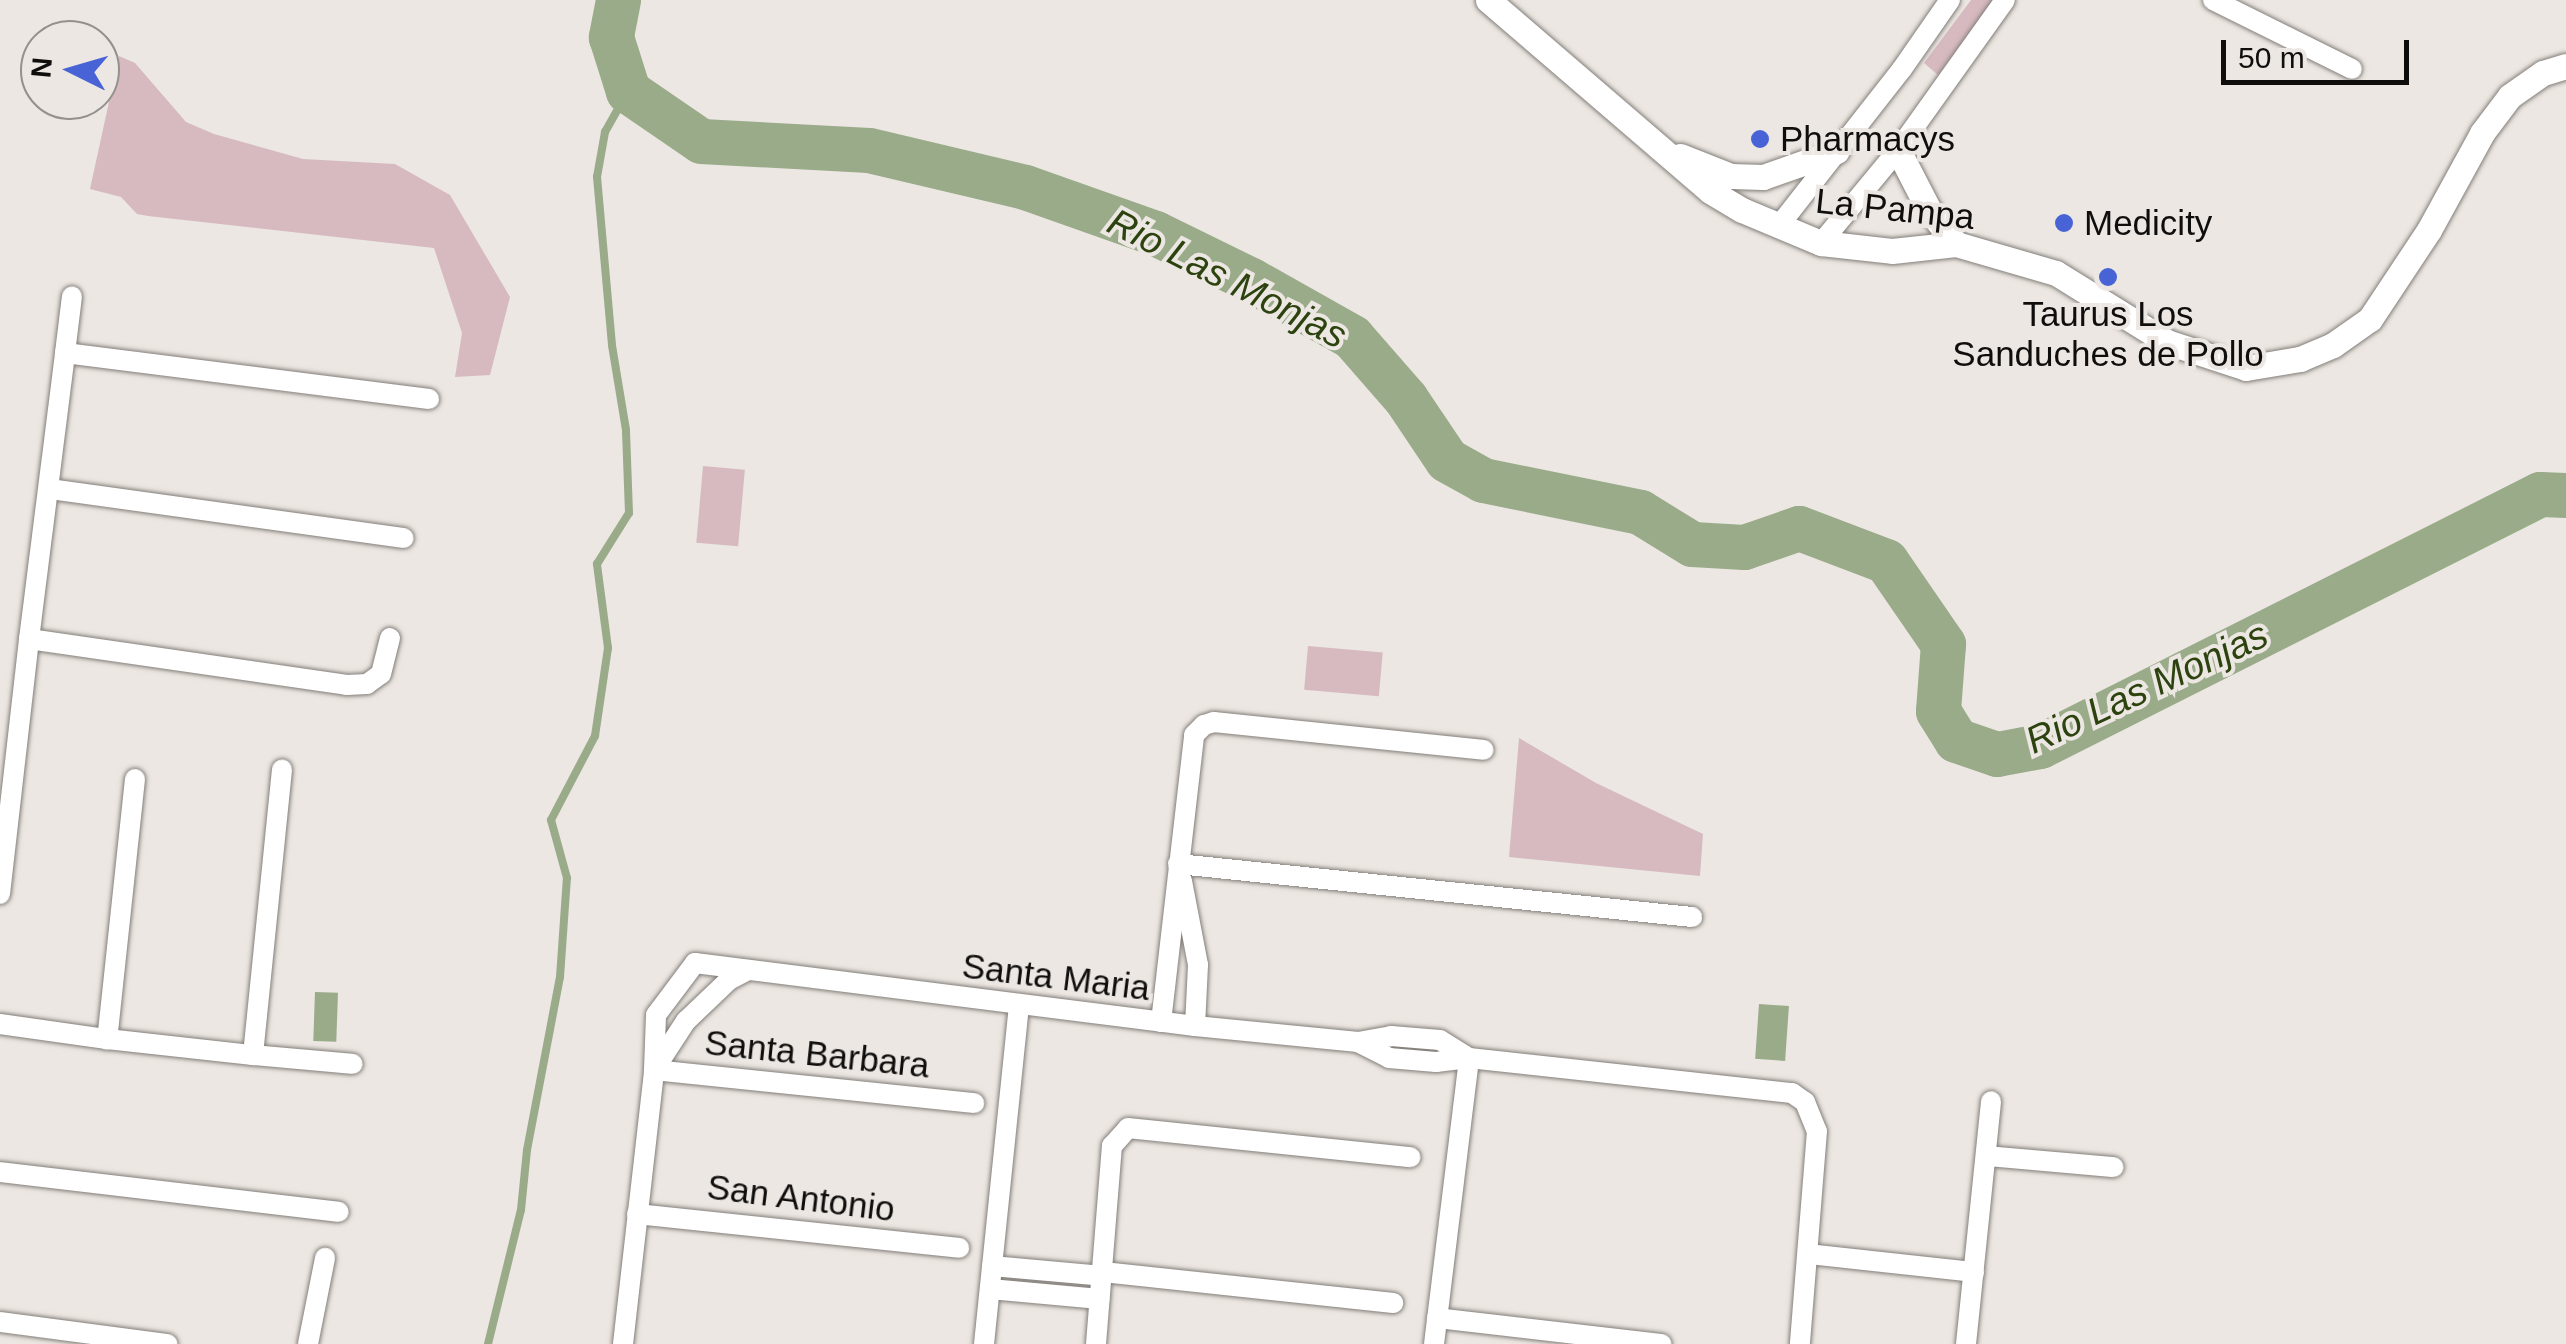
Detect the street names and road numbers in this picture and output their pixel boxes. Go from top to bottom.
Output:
street label: La Pampa [1813,180,1977,238]
street label: Santa Maria [960,945,1152,1009]
street label: Santa Barbara [703,1021,931,1087]
street label: San Antonio [704,1166,898,1230]

